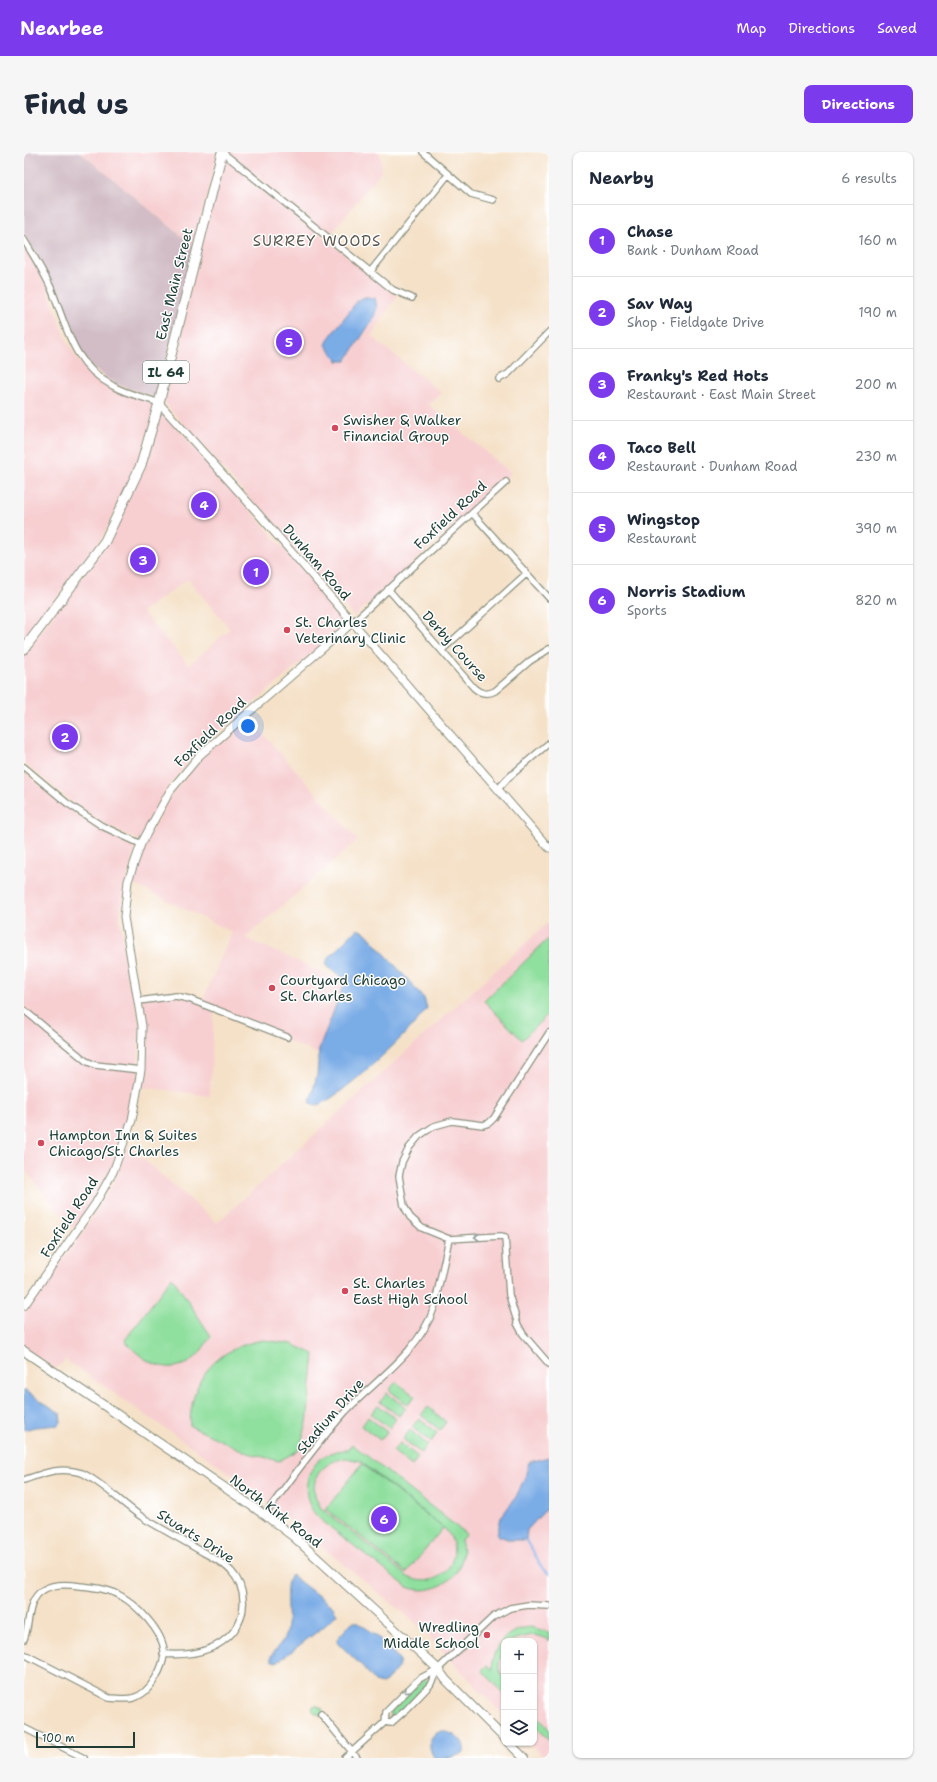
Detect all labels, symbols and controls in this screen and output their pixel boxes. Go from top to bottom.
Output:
text: Nearbee [20,16,104,41]
text: Map [737,19,767,37]
text: Directions [789,19,855,37]
text: Saved [877,19,917,37]
text: Find us [24,85,129,123]
button: Directions [804,85,913,123]
text: Nearby [589,167,654,189]
text: 6 results [841,170,897,187]
text: Chase [627,222,673,242]
street label: East Main Street [151,226,197,342]
district label: SURREY WOODS [253,231,381,251]
text: 1 [599,232,605,249]
text: 160 m [859,232,897,249]
text: Bank · Dunham Road [627,242,759,259]
text: Sav Way [627,294,693,314]
text: 2 [597,304,607,321]
text: 190 m [858,304,897,321]
text: Shop · Fieldgate Drive [627,314,764,331]
pin: 5 [276,327,302,357]
road number: IL 64 [143,361,189,383]
text: Franky's Red Hots [627,366,769,386]
text: 3 [597,376,607,393]
text: 200 m [855,376,897,393]
text: Restaurant · East Main Street [627,386,816,403]
place label: Swisher & Walker Financial Group [343,411,462,445]
marker: Swisher & Walker Financial Group [330,423,340,433]
text: Taco Bell [627,438,696,458]
text: 4 [597,448,607,465]
text: 230 m [855,448,897,465]
text: Restaurant · Dunham Road [627,458,797,475]
street label: Foxfield Road [410,477,490,553]
pin: 4 [191,490,217,520]
text: Wingstop [627,510,700,530]
street label: Dunham Road [279,520,355,604]
text: 5 [598,520,606,537]
text: 390 m [855,520,897,537]
text: Restaurant [627,530,697,547]
pin: 3 [130,545,156,575]
pin: 1 [243,557,269,587]
text: Norris Stadium [627,582,745,602]
text: 6 [597,592,607,609]
text: 820 m [855,592,897,609]
text: Sports [627,602,667,619]
street label: Derby Course [418,607,492,685]
place label: St. Charles Veterinary Clinic [295,613,406,647]
marker: St. Charles Veterinary Clinic [282,625,292,635]
street label: Foxfield Road [170,693,250,771]
your location [238,716,258,736]
pin: 2 [52,722,78,752]
place label: Courtyard Chicago St. Charles [280,971,406,1005]
marker: Courtyard Chicago St. Charles [267,983,277,993]
place label: Hampton Inn & Suites Chicago/St. Charles [49,1126,198,1160]
marker: Hampton Inn & Suites Chicago/St. Charles [36,1138,46,1148]
street label: Foxfield Road [36,1173,102,1261]
one-way arrow [474,1233,480,1241]
place label: St. Charles East High School [353,1274,468,1308]
marker: St. Charles East High School [340,1286,350,1296]
street label: Stadium Drive [292,1375,368,1457]
street label: North Kirk Road [226,1470,326,1552]
pin: 6 [371,1504,397,1534]
street label: Stuarts Drive [154,1505,238,1567]
place label: Wredling Middle School [383,1618,480,1652]
marker: Wredling Middle School [482,1630,492,1640]
map controls [501,1638,537,1746]
button: + [501,1638,537,1674]
button: − [501,1674,537,1710]
one-way arrow [404,1686,412,1694]
button: layers [501,1710,537,1746]
scale bar [36,1730,135,1749]
text: 100 m [42,1731,75,1746]

